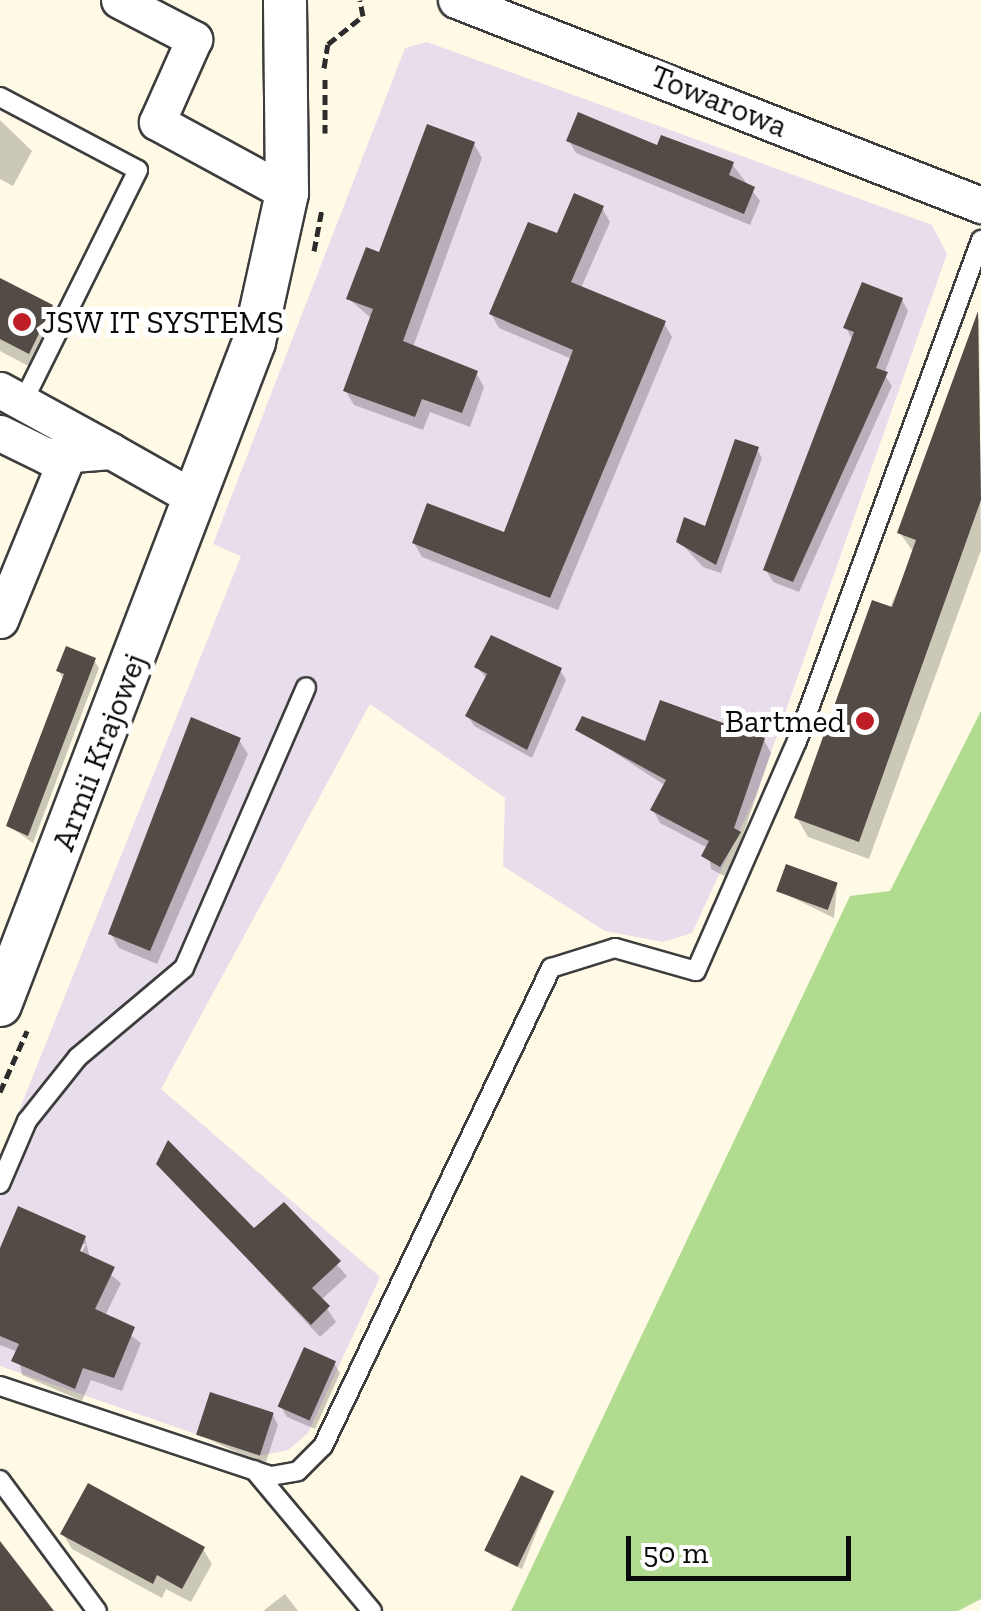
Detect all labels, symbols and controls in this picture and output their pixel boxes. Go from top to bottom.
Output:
street label: Towarowa [645,56,793,146]
place label: JSW IT SYSTEMS [42,303,285,341]
marker: JSW IT SYSTEMS [11,311,33,333]
street label: Armii Krajowej [44,648,154,856]
place label: Bartmed [725,702,845,740]
marker: Bartmed [854,710,876,732]
scale bar [631,1516,856,1578]
text: 50 m [643,1535,708,1571]

